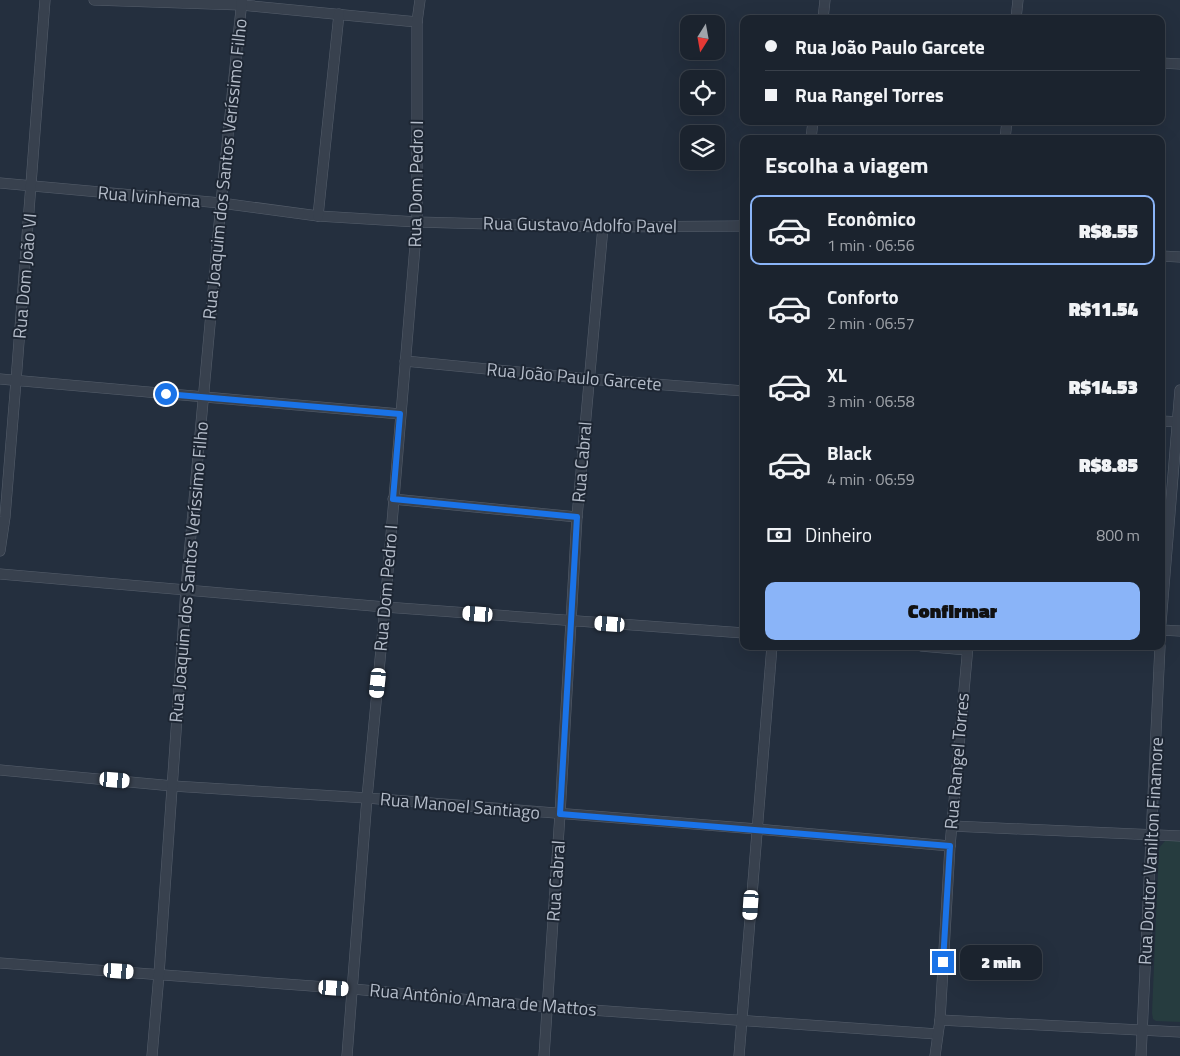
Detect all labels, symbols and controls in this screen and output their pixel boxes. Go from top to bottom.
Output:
north arrow [680,15,725,60]
map controls [680,15,725,170]
street label: Rua Joaquim dos Santos Veríssimo Filho [195,17,254,321]
text: Rua João Paulo Garcete [795,32,985,61]
button: locate [680,70,725,115]
text: Rua Rangel Torres [795,80,944,109]
street label: Rua Dom Pedro I [401,120,430,248]
button: layers [680,125,725,170]
text: Escolha a viagem [765,148,929,182]
street label: Rua Ivinhema [97,179,202,214]
text: Econômico [827,204,916,233]
icon: car [767,208,812,253]
street label: Rua Gustavo Adolfo Pavel [483,209,677,240]
street label: Rua Dom João VI [6,212,43,340]
text: R$8.55 [1079,216,1138,245]
text: 1 min · 06:56 [827,233,915,257]
text: Conforto [827,282,899,311]
icon: car [767,286,812,331]
text: R$11.54 [1069,294,1138,323]
text: 2 min · 06:57 [827,311,915,335]
street label: Rua João Paulo Garcete [485,355,663,398]
text: XL [827,360,847,389]
icon: car [767,364,812,409]
text: R$14.53 [1069,372,1138,401]
route start [155,383,177,405]
text: 3 min · 06:58 [827,389,915,413]
street label: Rua Joaquim dos Santos Veríssimo Filho [162,420,215,724]
street label: Rua Cabral [565,420,598,504]
text: Black [827,438,872,467]
icon: car [767,442,812,487]
text: R$8.85 [1079,450,1138,479]
text: 4 min · 06:59 [827,467,915,491]
text: Dinheiro [805,520,872,549]
icon: cash [765,521,793,549]
text: 800 m [1096,523,1140,547]
street label: Rua Dom Pedro I [367,524,404,652]
button: Confirmar [765,582,1140,640]
car [462,605,493,623]
car [594,615,625,633]
car [368,667,387,699]
street label: Rua Rangel Torres [937,692,976,830]
street label: Rua Doutor Vanilton Finamore [1131,736,1170,966]
car [99,771,130,789]
street label: Rua Manoel Santiago [379,785,541,826]
street label: Rua Cabral [539,839,572,922]
car [742,890,759,920]
callout: 2 min [960,944,1043,980]
text: 2 min [981,950,1021,974]
route end [932,951,954,973]
car [103,962,134,980]
street label: Rua Antônio Amara de Mattos [368,976,598,1023]
car [318,979,349,997]

